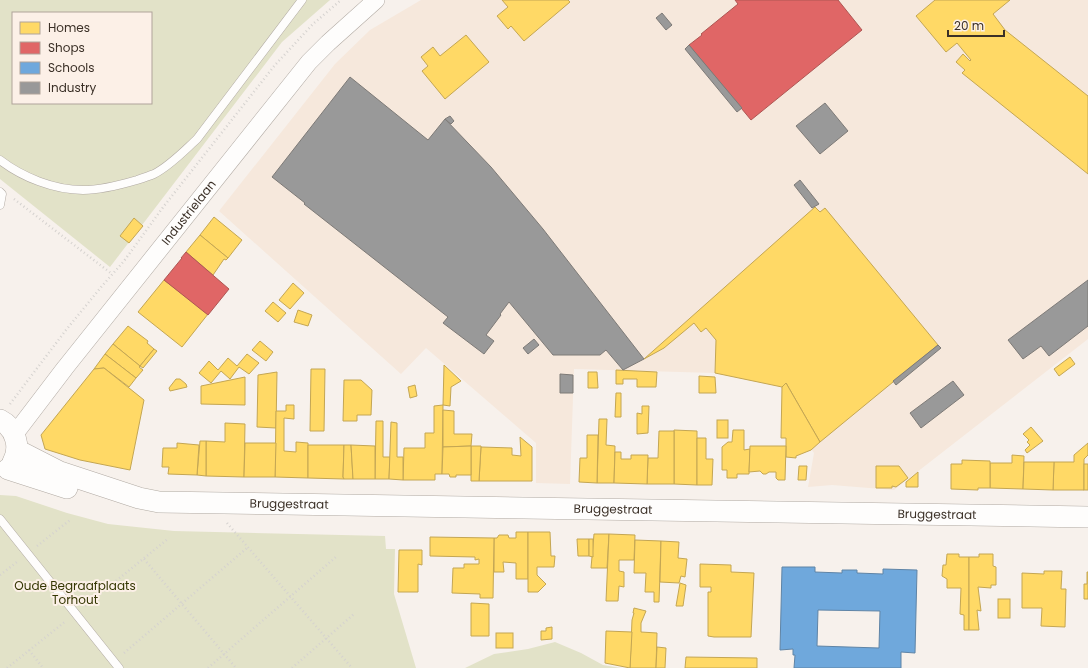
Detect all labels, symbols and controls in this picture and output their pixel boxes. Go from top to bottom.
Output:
legend [12,12,152,104]
scale bar [948,12,1004,38]
text: 20 m [954,17,984,34]
text: Homes [48,19,90,36]
text: Shops [48,39,85,56]
text: Schools [48,59,95,76]
text: Industry [48,79,97,96]
street label: Industrielaan [157,176,220,248]
street label: Bruggestraat [250,494,329,513]
street label: Bruggestraat [573,500,653,518]
street label: Bruggestraat [897,505,977,523]
park label: Oude Begraafplaats Torhout [14,577,136,608]

